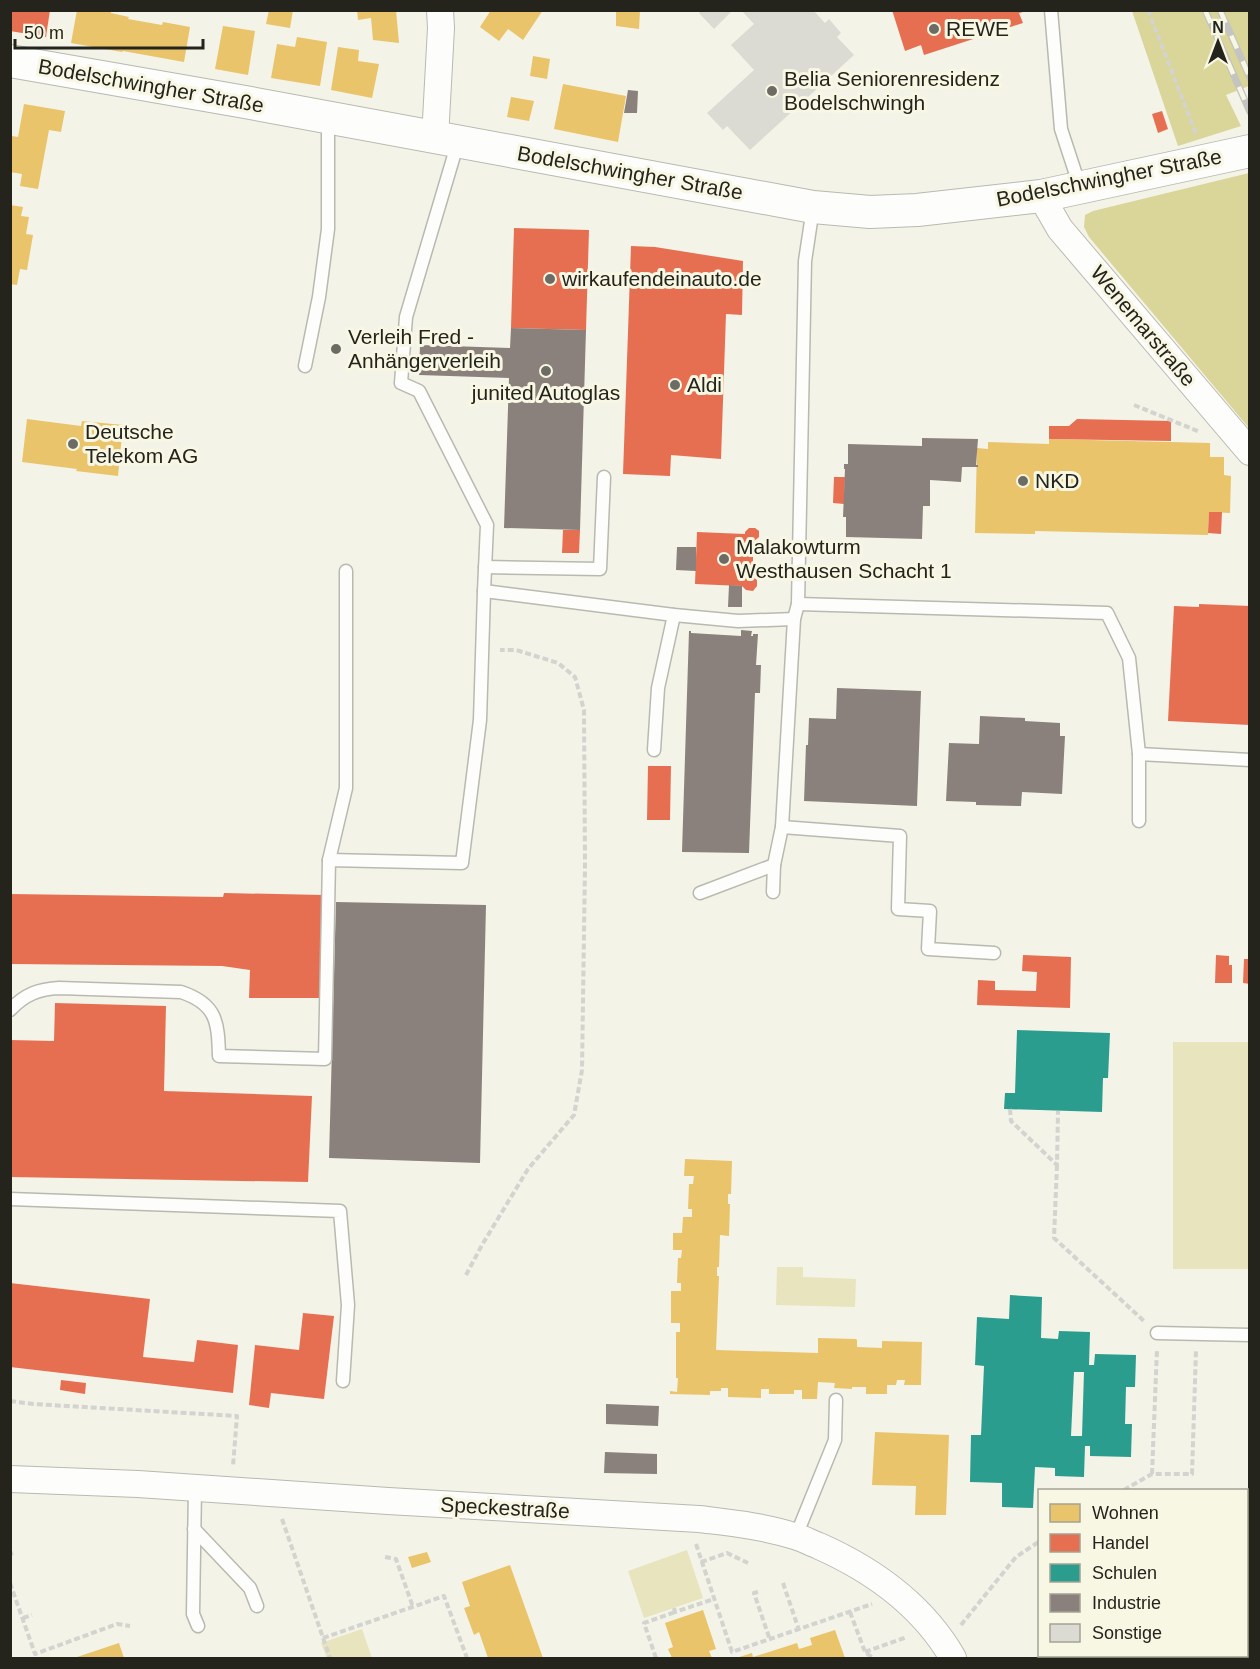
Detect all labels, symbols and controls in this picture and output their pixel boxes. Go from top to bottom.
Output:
scale bar [15,12,202,50]
north arrow [1188,12,1248,72]
place label: REWE [946,17,1009,40]
text: N [1212,19,1224,36]
marker: REWE [927,22,941,36]
text: 50 m [24,23,64,43]
street label: Bodelschwingher Straße [36,54,266,117]
place label: Belia Seniorenresidenz Bodelschwingh [784,67,1000,114]
marker: Belia Seniorenresidenz Bodelschwingh [765,84,779,98]
street label: Bodelschwingher Straße [515,141,745,204]
street label: Bodelschwingher Straße [994,144,1223,211]
street label: Wenemarstraße [1086,261,1200,391]
place label: wirkaufendeinauto.de [561,267,762,290]
marker: wirkaufendeinauto.de [543,272,557,286]
place label: Verleih Fred - Anhängerverleih [348,325,501,372]
marker: Verleih Fred - Anhängerverleih [329,342,343,356]
marker: junited Autoglas [539,364,553,378]
place label: Aldi [687,373,722,396]
marker: Aldi [668,378,682,392]
place label: junited Autoglas [471,381,620,404]
place label: Deutsche Telekom AG [85,420,198,467]
marker: Deutsche Telekom AG [66,437,80,451]
place label: NKD [1035,469,1079,492]
marker: NKD [1016,474,1030,488]
place label: Malakowturm Westhausen Schacht 1 [736,535,952,582]
marker: Malakowturm Westhausen Schacht 1 [717,552,731,566]
legend [1038,1489,1248,1657]
street label: Speckestraße [440,1493,570,1522]
text: Wohnen [1092,1503,1159,1523]
text: Handel [1092,1533,1149,1553]
text: Schulen [1092,1563,1157,1583]
text: Industrie [1092,1593,1161,1613]
text: Sonstige [1092,1623,1162,1643]

